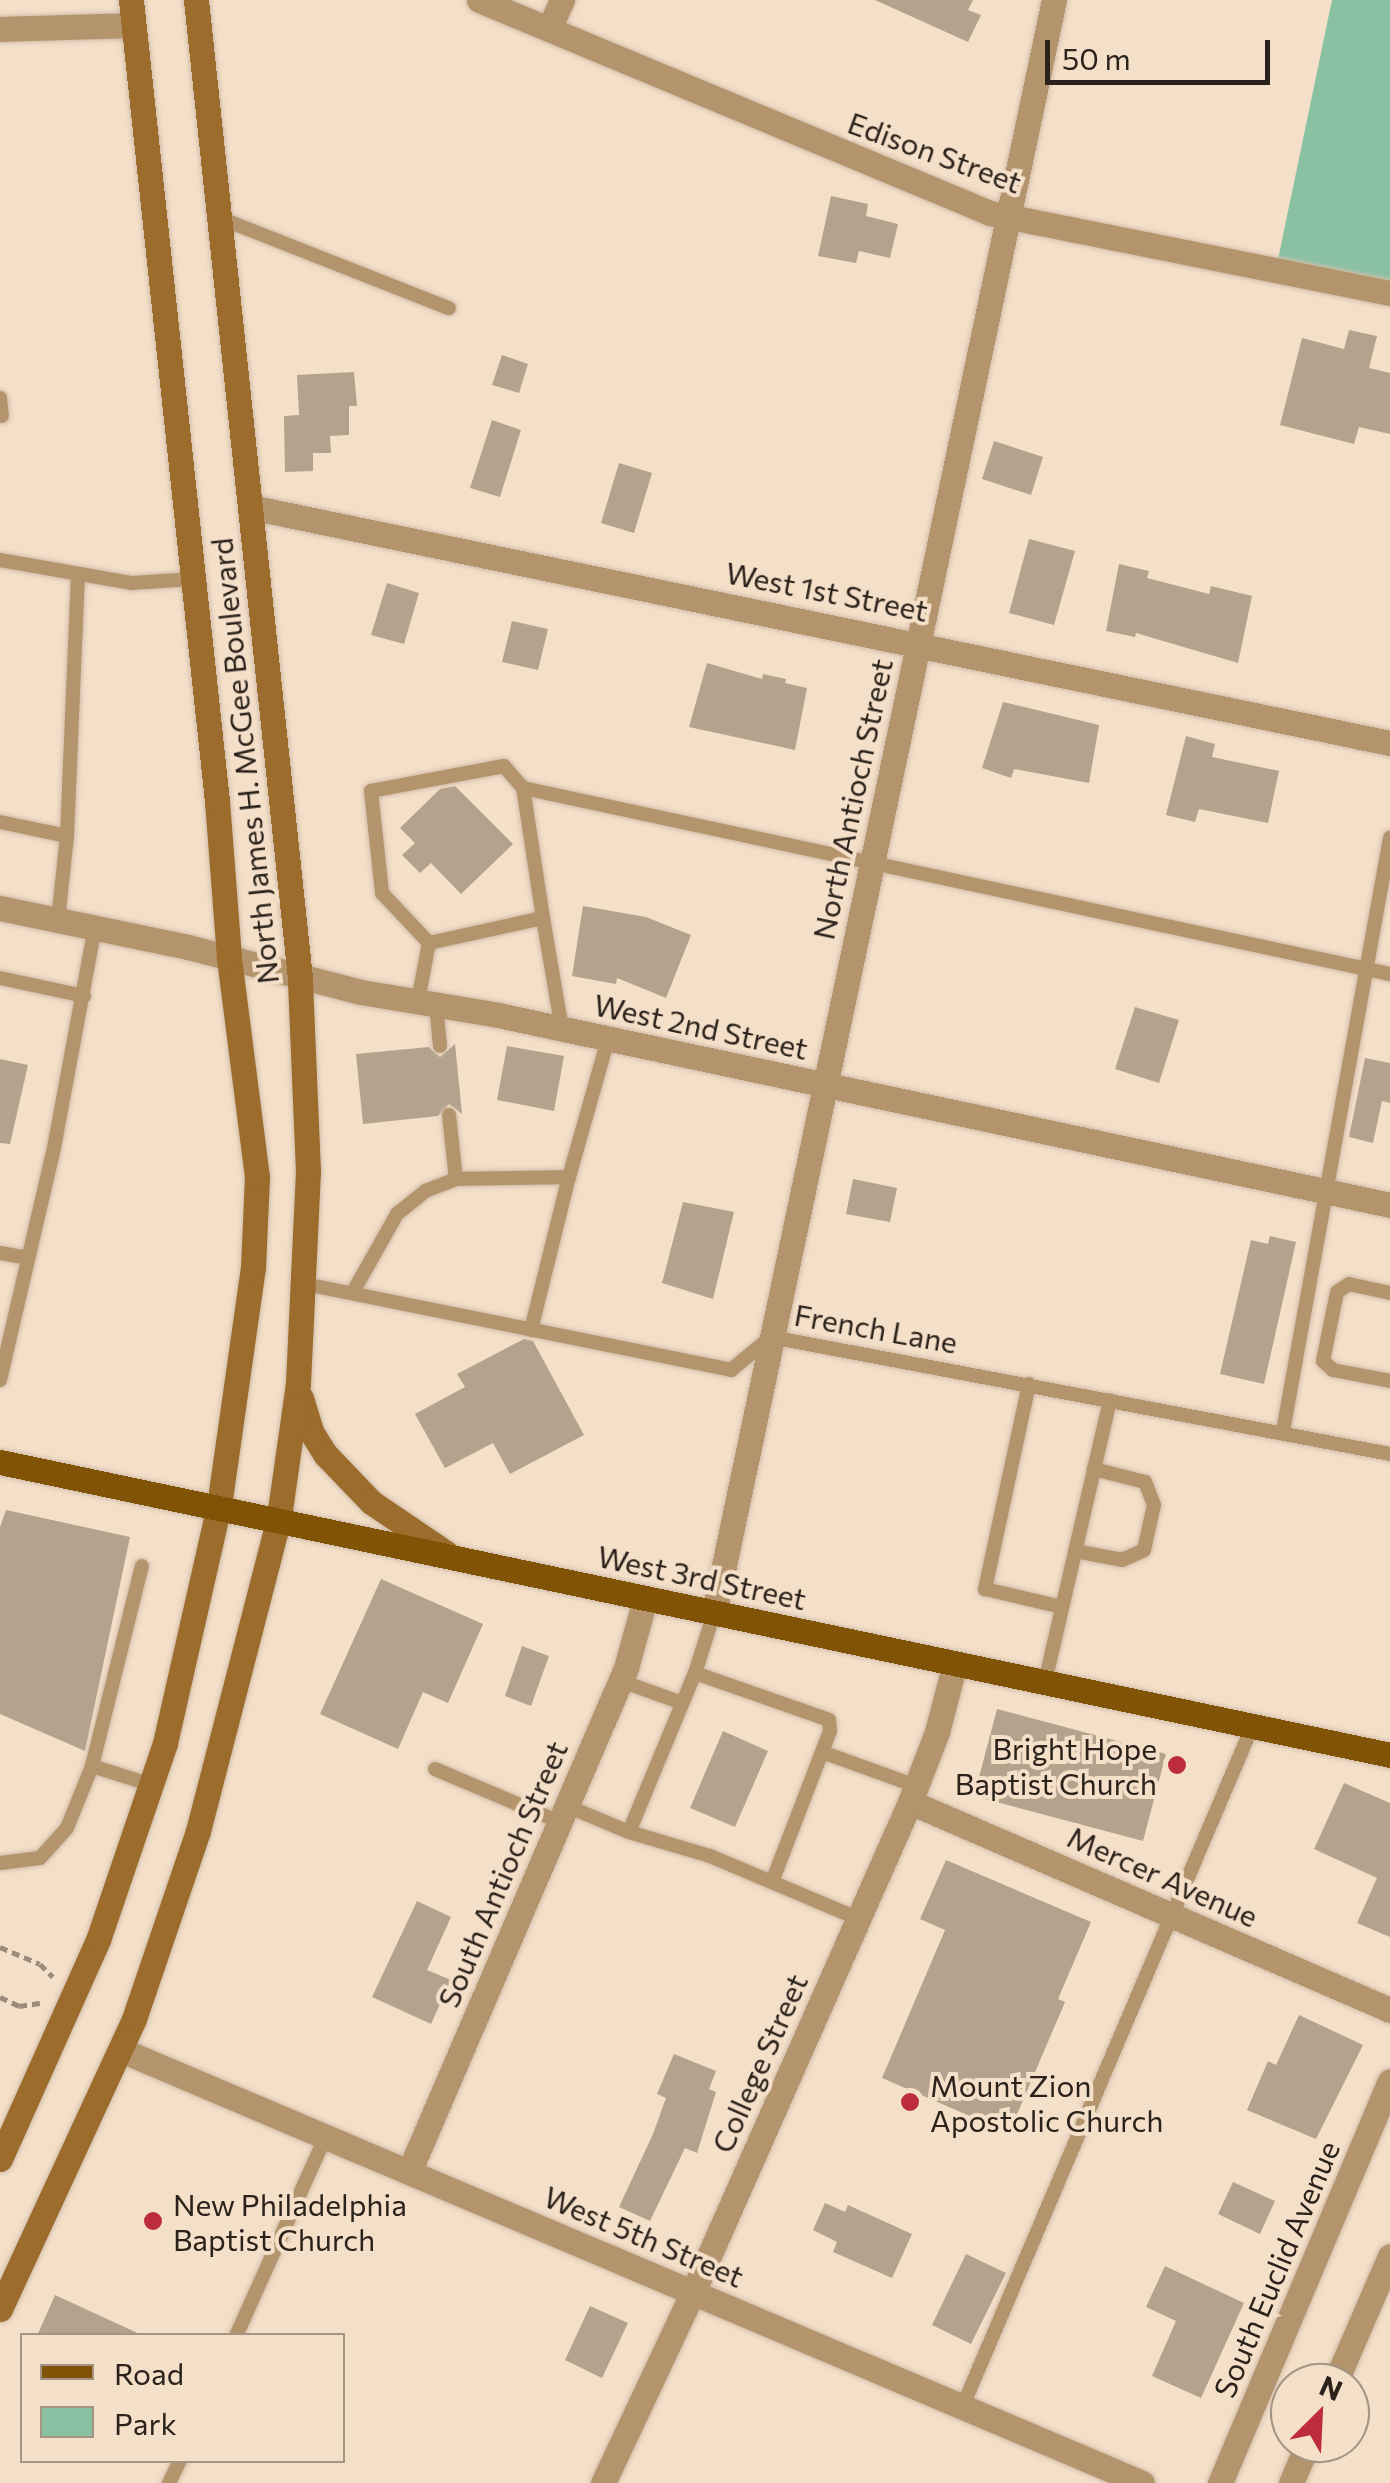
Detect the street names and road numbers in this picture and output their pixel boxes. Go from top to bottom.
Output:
street label: Edison Street [843,104,1027,200]
street label: North James H. McGee Boulevard [203,536,285,986]
street label: West 1st Street [723,554,931,628]
street label: North Antioch Street [805,655,899,943]
street label: West 2nd Street [591,986,811,1066]
street label: French Lane [792,1296,960,1360]
street label: West 3rd Street [594,1537,810,1617]
street label: South Antioch Street [430,1735,574,2013]
street label: Mercer Avenue [1062,1818,1264,1934]
street label: College Street [704,1968,814,2158]
street label: South Euclid Avenue [1206,2135,1346,2403]
street label: West 5th Street [539,2178,749,2294]

